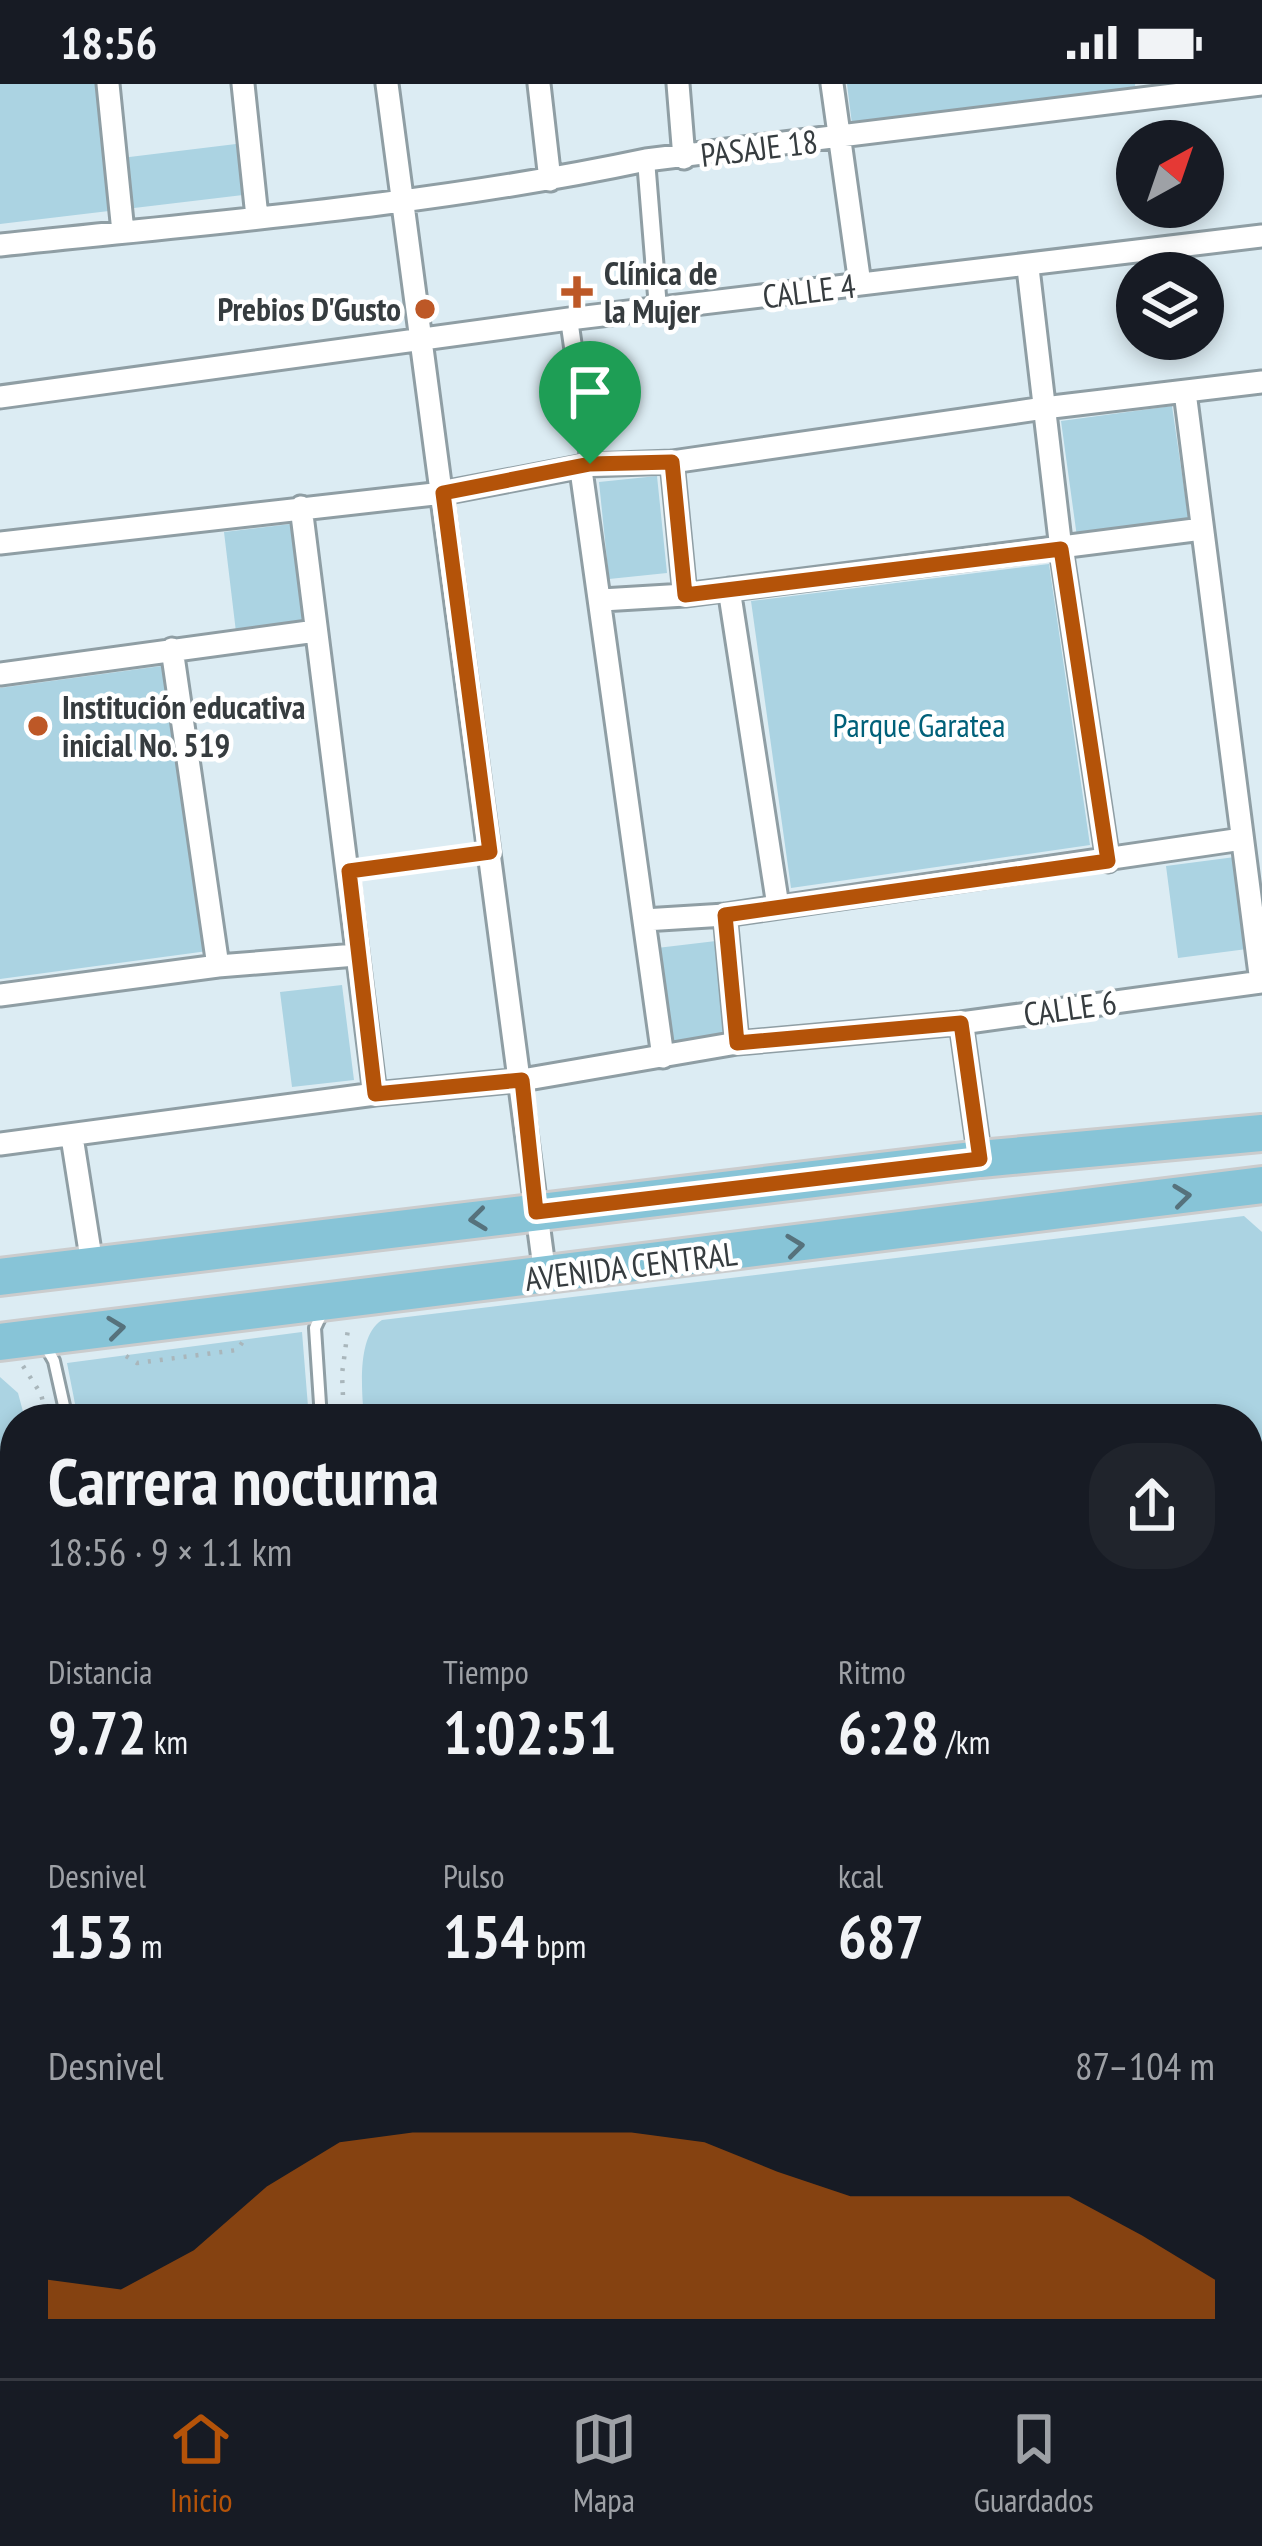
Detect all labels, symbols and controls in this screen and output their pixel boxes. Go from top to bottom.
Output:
text: 18:56 [60,13,157,71]
street label: PASAJE 18 [698,119,820,176]
north arrow [1116,120,1224,228]
map controls [1116,120,1224,360]
place label: Clínica de la Mujer [604,251,718,332]
button: layers [1116,252,1224,360]
street label: CALLE 4 [760,263,858,318]
marker: Clínica de la Mujer [561,276,593,308]
place label: Prebios D'Gusto [217,287,401,330]
marker: Prebios D'Gusto [412,296,438,322]
pin [539,341,641,464]
icon: arrive [557,359,623,425]
place label: Institución educativa inicial No. 519 [62,685,305,766]
park label: Parque Garatea [833,703,1005,746]
marker: Institución educativa inicial No. 519 [25,713,51,739]
street label: CALLE 6 [1021,980,1119,1035]
one-way arrow [1172,1183,1192,1209]
one-way arrow [468,1205,488,1231]
street label: AVENIDA CENTRAL [522,1231,740,1300]
one-way arrow [785,1234,805,1260]
one-way arrow [106,1316,126,1342]
text: Carrera nocturna [48,1438,439,1523]
button: share [1089,1443,1215,1569]
text: 18:56 · 9 × 1.1 km [48,1526,292,1577]
text: Distancia [48,1650,153,1693]
text: Tiempo [443,1650,529,1693]
text: Ritmo [838,1650,906,1693]
text: 9.72 [48,1693,147,1771]
text: 1:02:51 [443,1693,617,1771]
text: 6:28 [838,1693,939,1771]
text: km [147,1720,188,1763]
text: /km [939,1720,990,1763]
text: Desnivel [48,1854,146,1897]
text: Pulso [443,1854,504,1897]
text: kcal [838,1854,883,1897]
text: 153 [48,1897,134,1975]
text: 154 [443,1897,529,1975]
text: 687 [838,1897,924,1975]
text: m [134,1924,163,1967]
text: bpm [529,1924,586,1967]
text: Desnivel [48,2040,164,2091]
text: 87–104 m [1075,2040,1215,2091]
tab: Inicio [168,2406,234,2521]
tab: Mapa [571,2406,637,2521]
tab: Guardados [974,2406,1094,2521]

